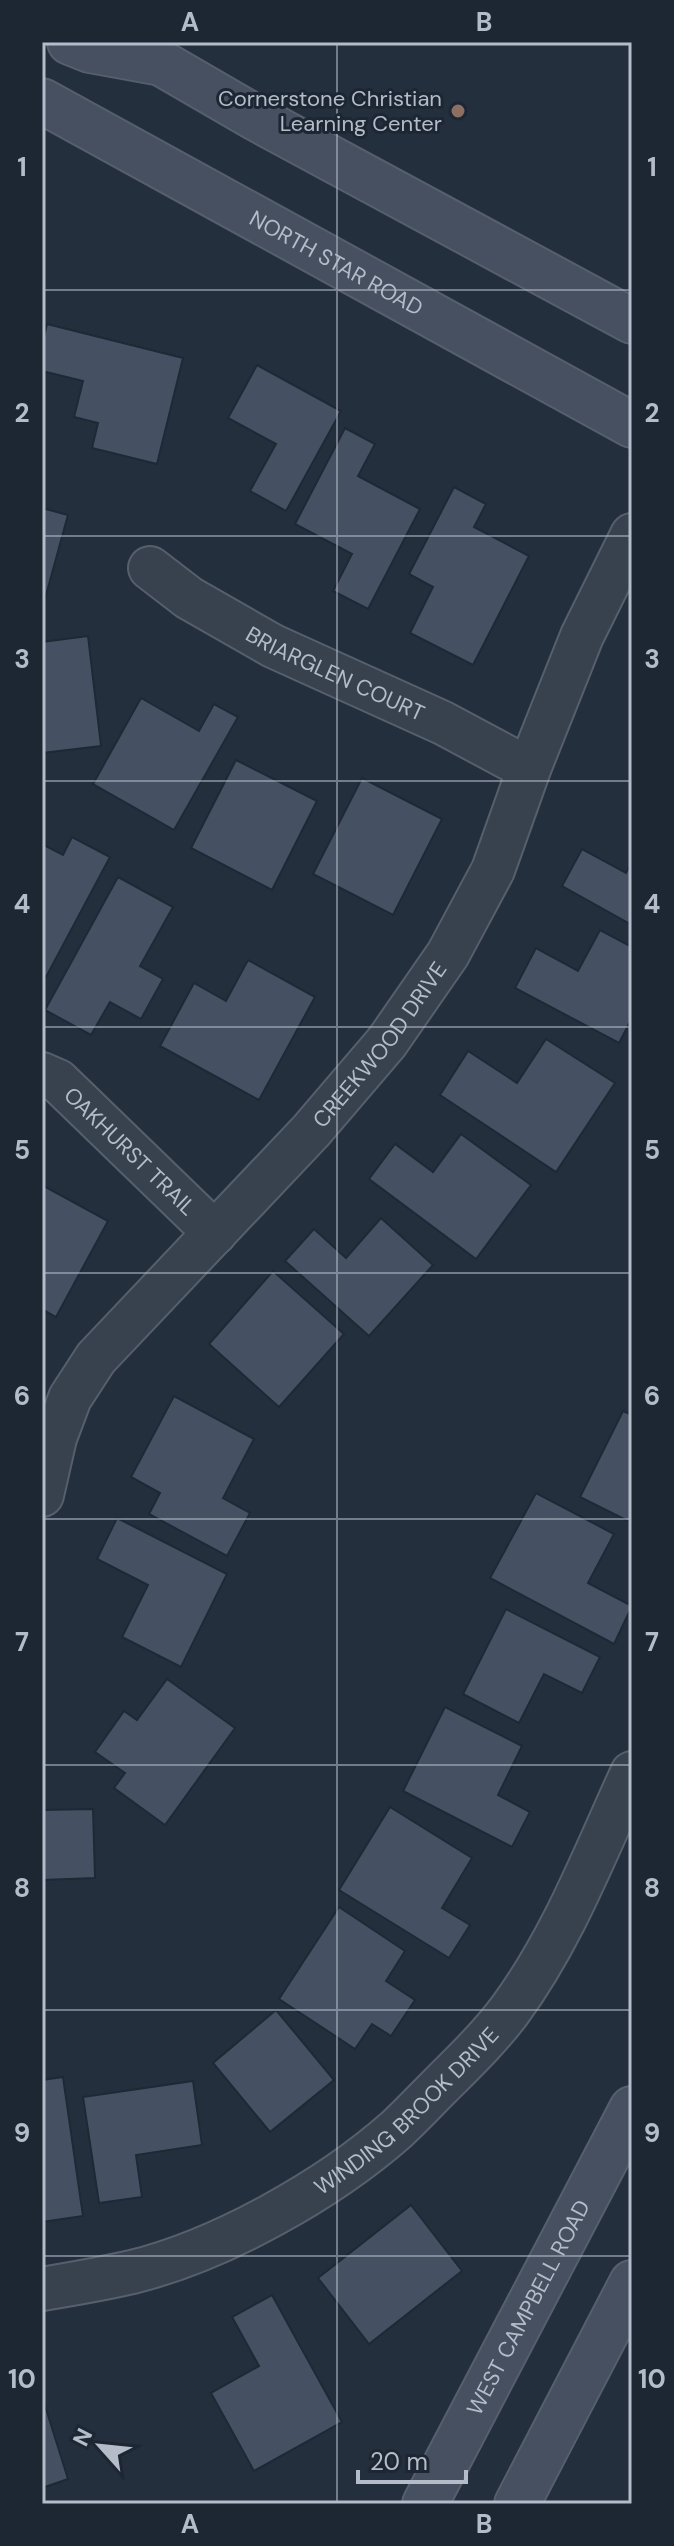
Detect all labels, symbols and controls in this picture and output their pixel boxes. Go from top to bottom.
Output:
text: A [181,5,199,39]
text: B [476,5,492,39]
place label: Cornerstone Christian Learning Center [218,84,442,138]
marker: Cornerstone Christian Learning Center [449,102,467,120]
text: 1 [17,150,27,184]
text: 1 [647,150,657,184]
street label: NORTH STAR ROAD [244,204,428,323]
text: 2 [14,396,30,430]
text: 2 [644,396,660,430]
street label: BRIARGLEN COURT [241,620,429,728]
text: 3 [14,642,30,676]
text: 3 [644,642,660,676]
text: 4 [14,887,30,921]
text: 4 [644,887,660,921]
street label: CREEKWOOD DRIVE [306,956,453,1134]
street label: OAKHURST TRAIL [58,1081,202,1222]
text: 5 [14,1133,30,1167]
text: 5 [644,1133,660,1167]
text: 6 [14,1379,30,1413]
text: 6 [644,1379,660,1413]
text: 7 [15,1625,29,1659]
text: 7 [645,1625,659,1659]
text: 8 [14,1871,30,1905]
text: 8 [644,1871,660,1905]
street label: WINDING BROOK DRIVE [309,2021,505,2202]
text: 9 [14,2116,30,2150]
text: 9 [644,2116,660,2150]
street label: WEST CAMPBELL ROAD [460,2195,597,2420]
text: 10 [8,2362,36,2396]
text: 10 [638,2362,666,2396]
north arrow [60,2406,140,2486]
text: N [66,2423,99,2451]
scale bar [358,2434,466,2484]
text: 20 m [370,2446,428,2477]
text: A [181,2507,199,2541]
text: B [476,2507,492,2541]

